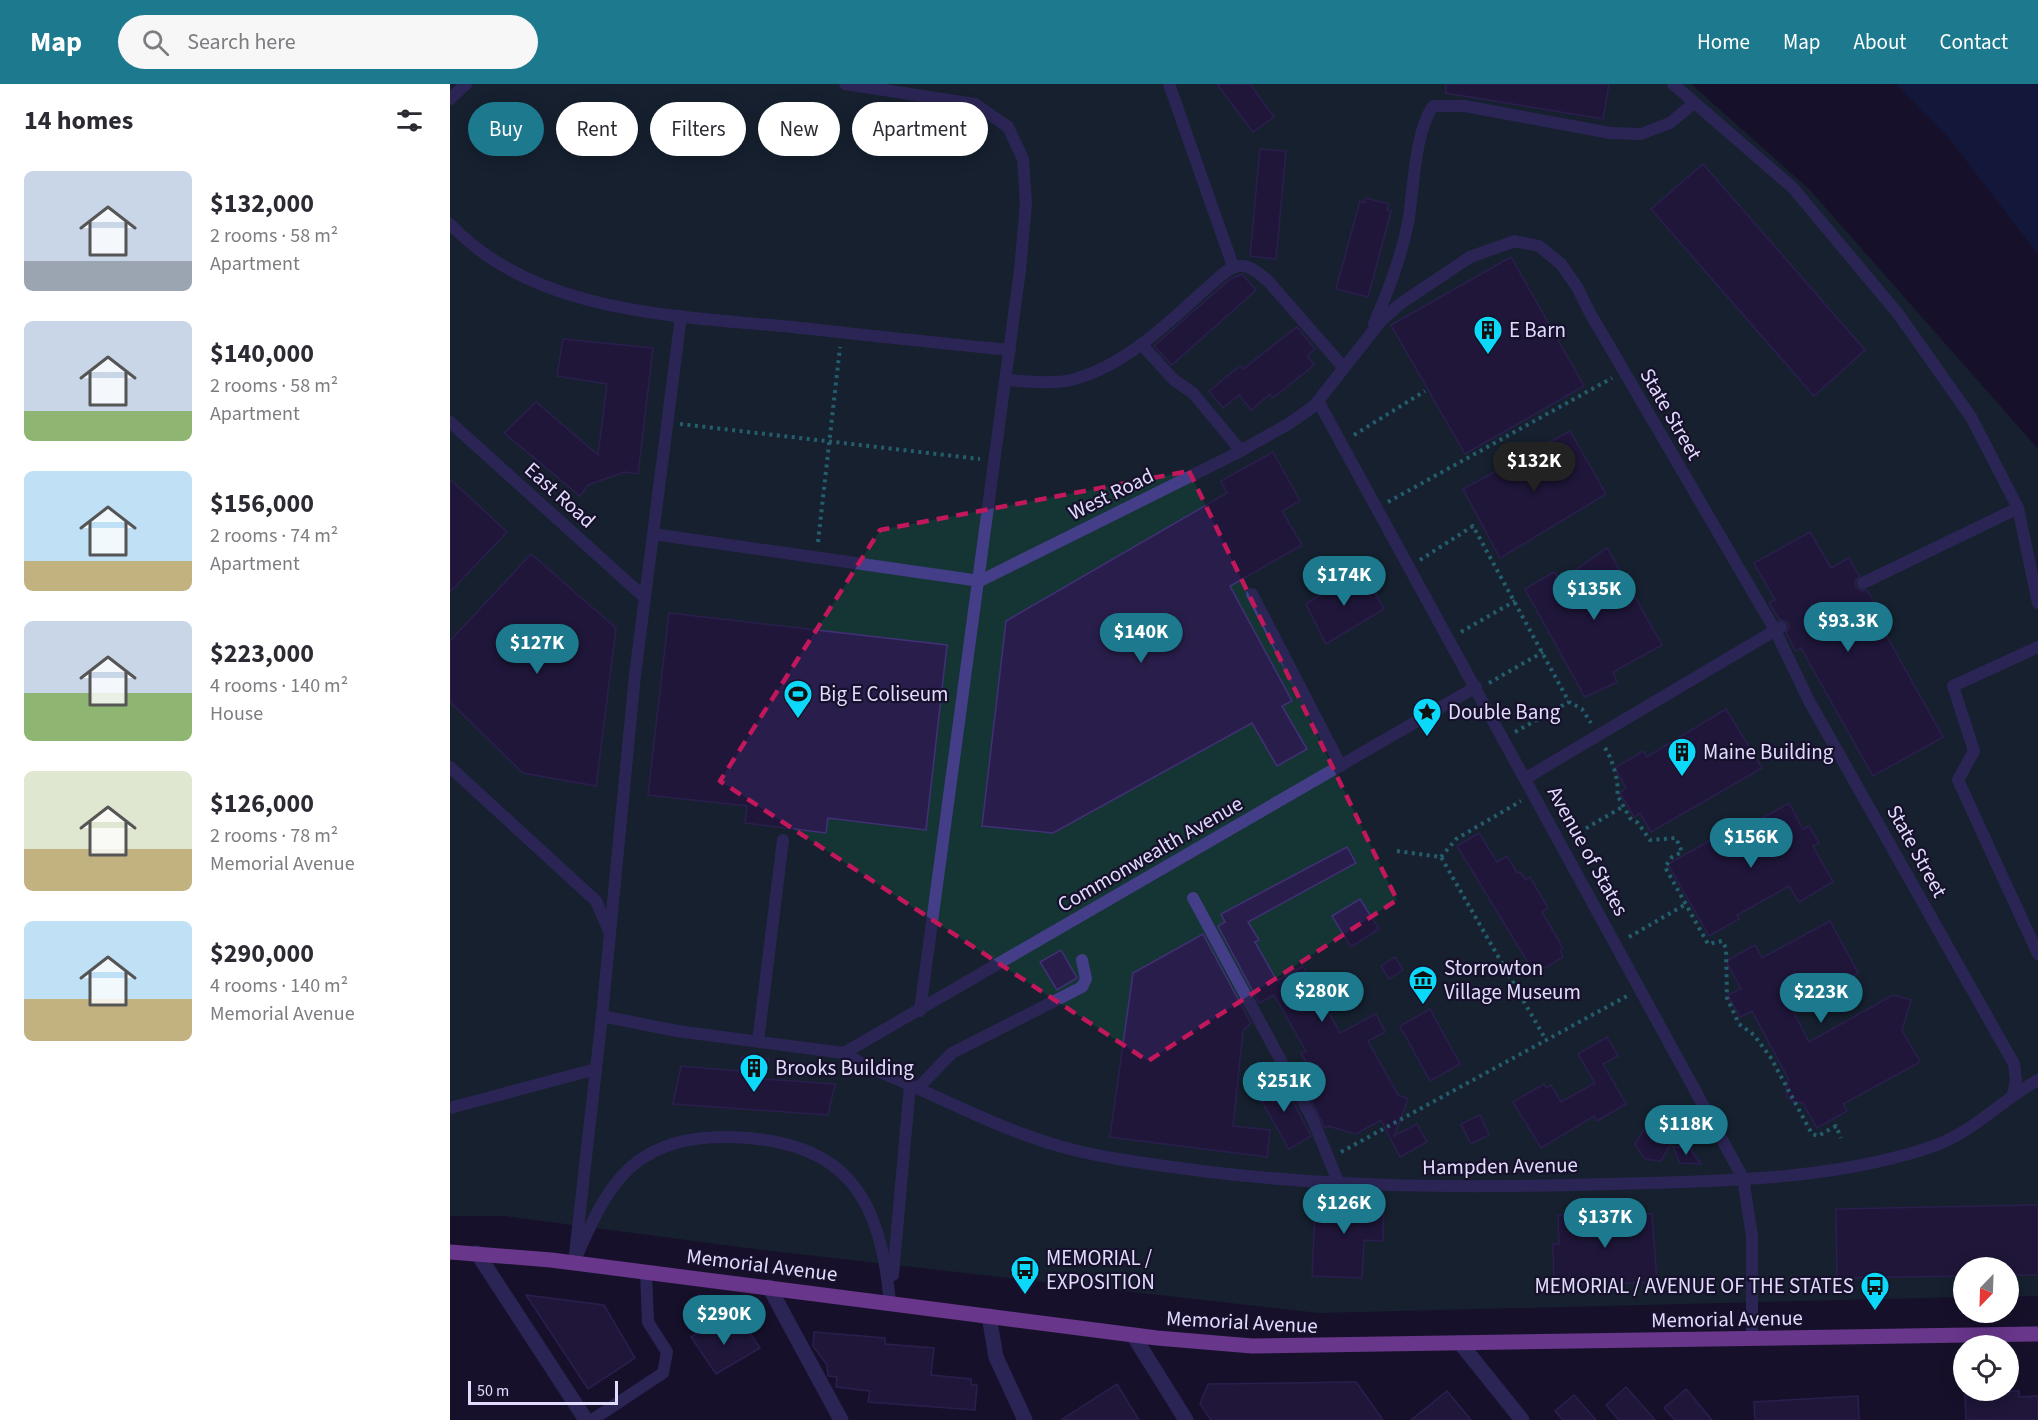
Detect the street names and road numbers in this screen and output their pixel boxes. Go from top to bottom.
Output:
street label: State Street [1633,362,1709,466]
street label: East Road [518,455,602,535]
street label: West Road [1063,460,1159,528]
street label: Avenue of States [1540,781,1636,922]
street label: Commonwealth Avenue [1052,789,1248,919]
street label: State Street [1879,799,1955,903]
street label: Hampden Avenue [1422,1150,1578,1182]
street label: Memorial Avenue [685,1241,839,1289]
street label: Memorial Avenue [1165,1303,1319,1341]
street label: Memorial Avenue [1651,1303,1803,1335]

